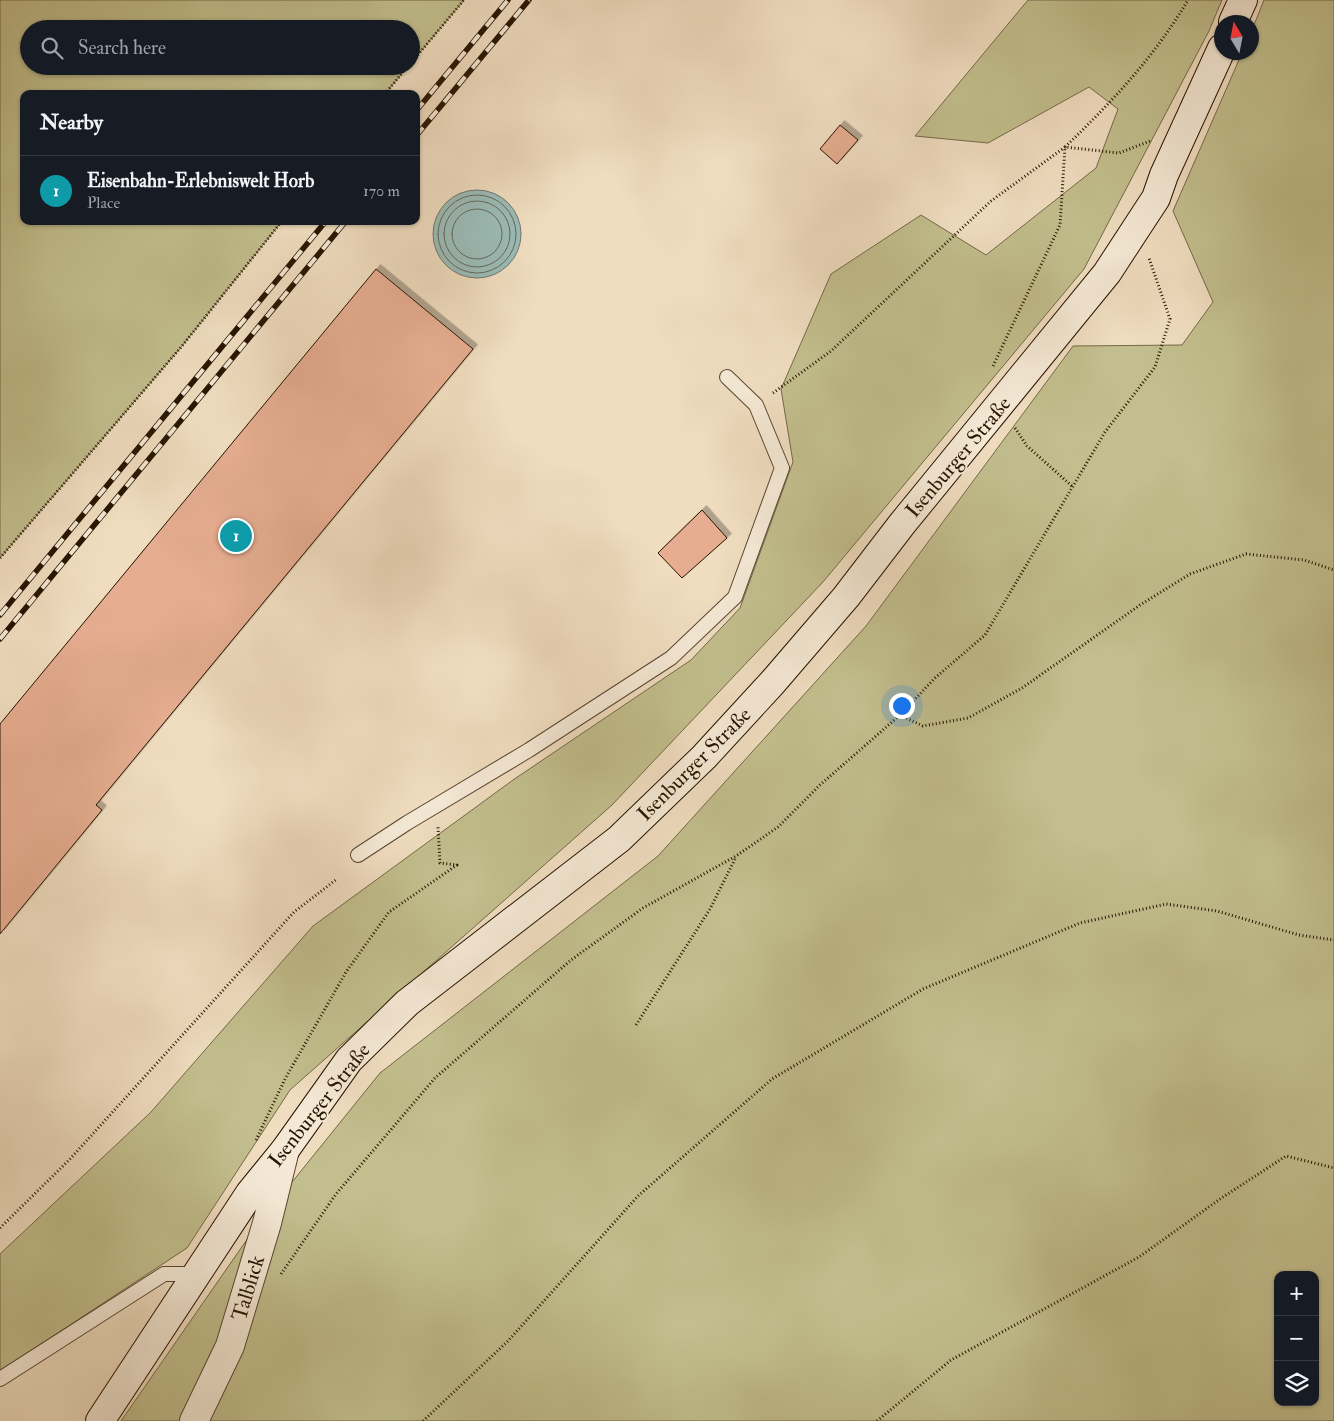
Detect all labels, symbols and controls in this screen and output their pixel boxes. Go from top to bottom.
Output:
north arrow [1214,15,1259,60]
search box [20,20,420,75]
icon: search [38,34,66,62]
text: Search here [78,36,166,60]
text: Nearby [40,109,103,136]
text: Eisenbahn-Erlebniswelt Horb [87,169,314,193]
text: 1 [53,181,59,201]
text: 170 m [363,181,400,201]
text: Place [87,193,120,213]
street label: Isenburger Straße [900,391,1017,524]
pin: 1 [220,517,252,555]
your location [889,693,915,719]
street label: Isenburger Straße [632,701,757,827]
street label: Isenburger Straße [262,1038,376,1173]
street label: Talblick [226,1252,271,1324]
map controls [1274,1271,1319,1406]
button: + [1274,1271,1319,1316]
button: − [1274,1316,1319,1361]
button: layers [1274,1361,1319,1406]

